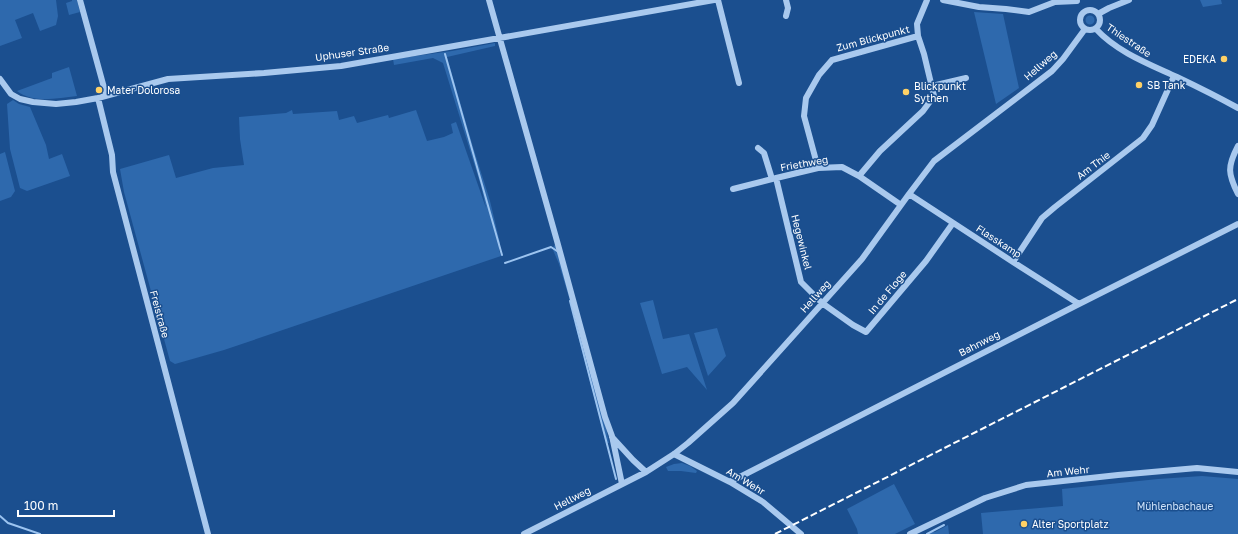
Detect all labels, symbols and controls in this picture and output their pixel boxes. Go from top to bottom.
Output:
street label: Thiestraße [1104,21,1154,59]
street label: Zum Blickpunkt [835,22,911,54]
street label: Uphuser Straße [314,41,390,63]
street label: Hellweg [1021,47,1059,83]
place label: EDEKA [1183,53,1216,65]
marker: EDEKA [1219,54,1229,64]
place label: SB Tank [1147,79,1186,91]
place label: Blickpunkt Sythen [914,80,966,104]
marker: SB Tank [1134,80,1144,90]
place label: Mater Dolorosa [107,84,180,96]
marker: Mater Dolorosa [94,85,104,95]
marker: Blickpunkt Sythen [901,87,911,97]
street label: Am Thie [1074,148,1112,181]
street label: Friethweg [779,153,829,173]
street label: Hegewinkel [789,213,815,271]
street label: Flasskamp [974,222,1024,260]
street label: In de Floge [865,268,909,316]
street label: Hellweg [797,277,833,315]
street label: Freistraße [148,289,172,339]
street label: Bahnweg [956,328,1002,358]
street label: Am Wehr [1046,463,1090,479]
street label: Am Wehr [724,465,768,497]
street label: Hellweg [552,484,592,512]
scale bar [18,492,114,518]
text: 100 m [24,498,58,513]
park label: Mühlenbachaue [1137,500,1214,512]
place label: Alter Sportplatz [1032,518,1109,530]
marker: Alter Sportplatz [1019,519,1029,529]

